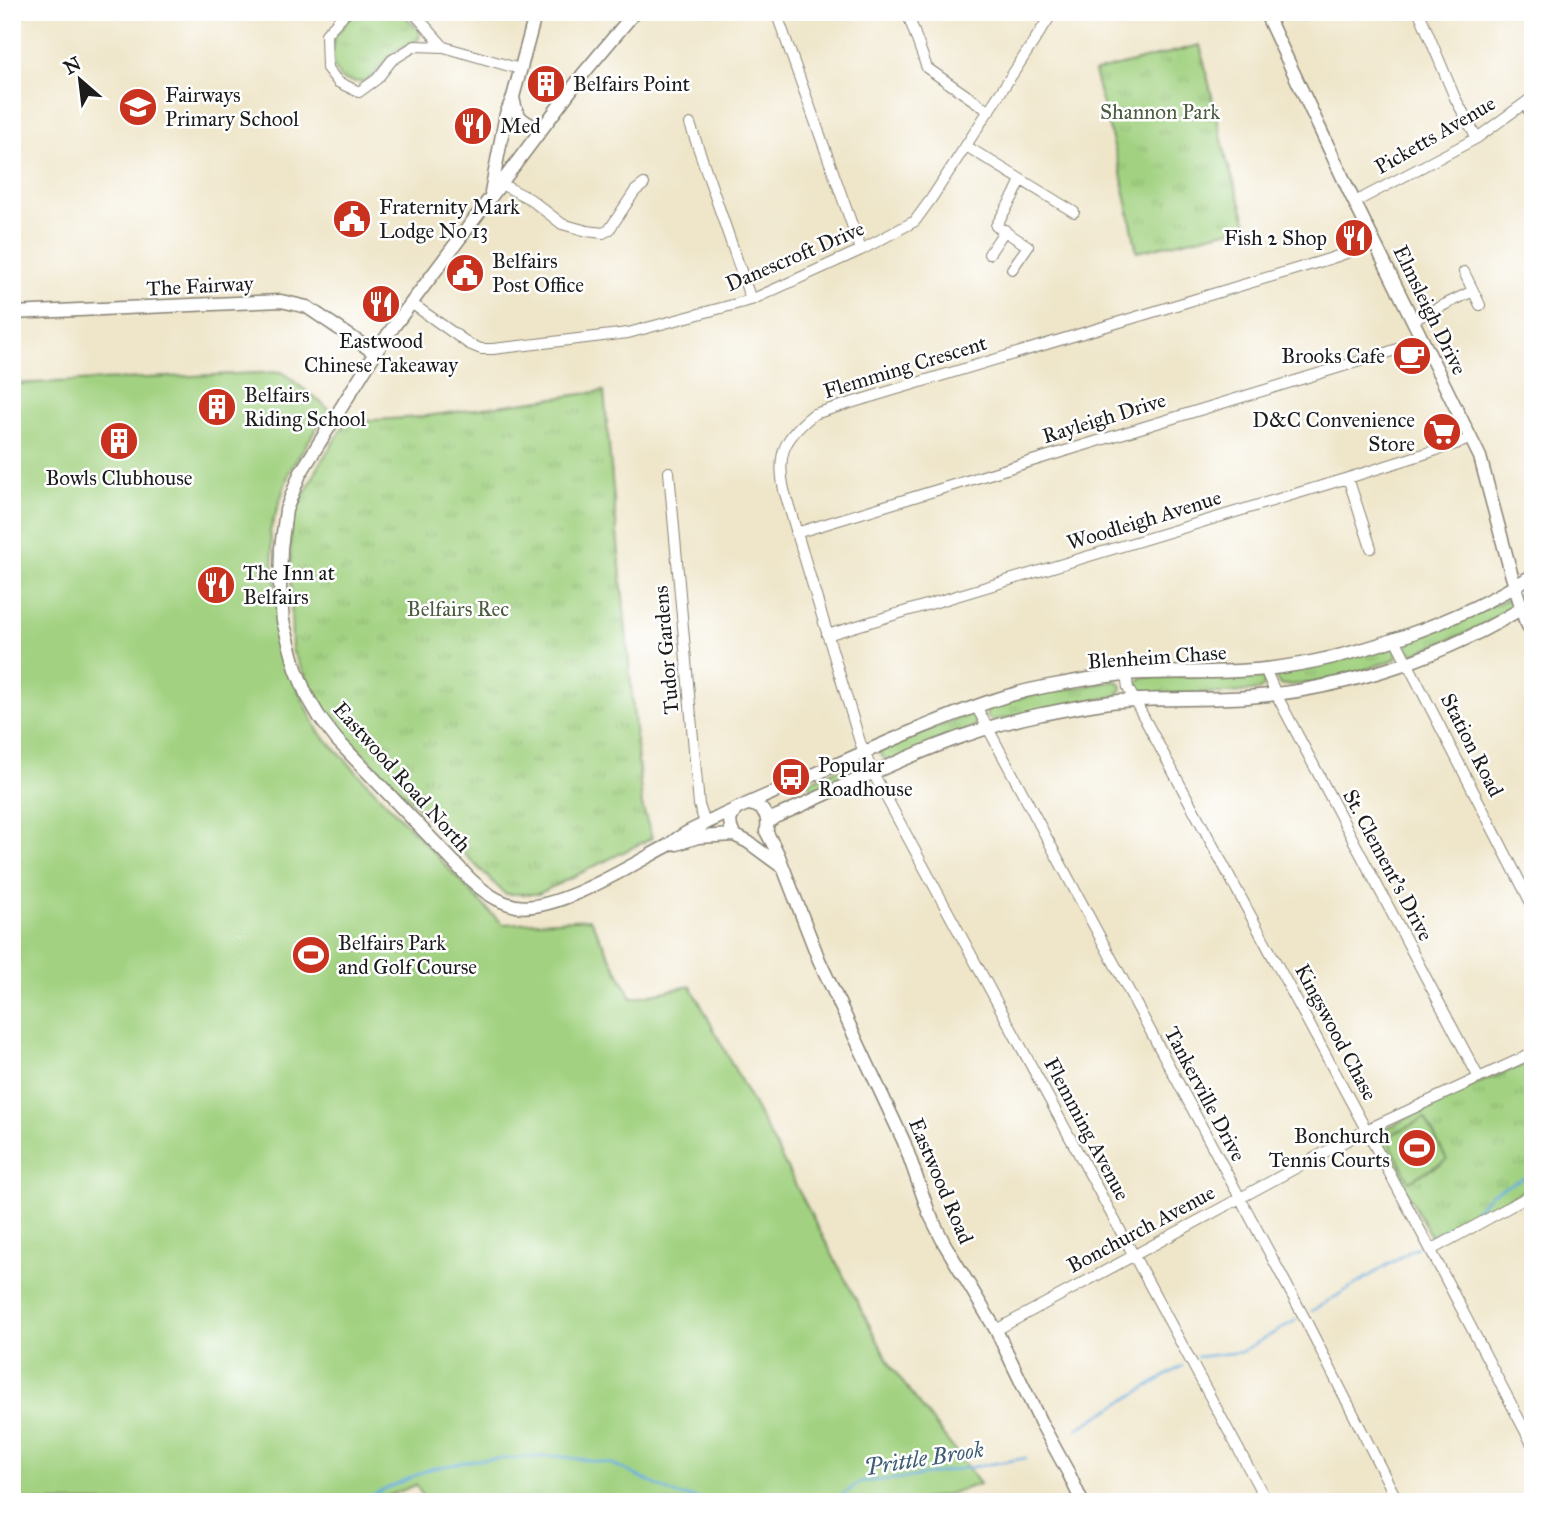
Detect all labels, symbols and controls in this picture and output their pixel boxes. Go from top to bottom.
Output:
north arrow [46,46,116,116]
text: N [60,51,85,79]
building icon: Belfairs Point [525,63,567,105]
place label: Belfairs Point [573,71,690,97]
place label: Fairways Primary School [165,82,299,132]
school or university icon: Fairways Primary School [117,86,159,128]
street label: Picketts Avenue [1370,90,1500,180]
park label: Shannon Park [1100,99,1220,125]
restaurant icon: Med [452,105,494,147]
place label: Med [500,113,541,139]
place label: Fraternity Mark Lodge No 13 [379,194,520,244]
public building icon: Fraternity Mark Lodge No 13 [331,198,373,240]
street label: Danescroft Drive [722,215,868,297]
restaurant icon: Fish 2 Shop [1333,217,1375,259]
place label: Fish 2 Shop [1224,225,1327,251]
street label: Elmsleigh Drive [1387,241,1473,379]
place label: Belfairs Post Office [492,248,584,298]
public building icon: Belfairs Post Office [444,252,486,294]
street label: The Fairway [146,270,255,302]
restaurant icon: Eastwood Chinese Takeaway [360,283,402,325]
place label: Eastwood Chinese Takeaway [304,328,459,378]
street label: Flemming Crescent [820,330,990,404]
cafe icon: Brooks Cafe [1391,335,1433,377]
place label: Brooks Cafe [1281,343,1385,369]
place label: Belfairs Riding School [244,382,366,432]
building icon: Belfairs Riding School [196,386,238,428]
street label: Rayleigh Drive [1039,387,1169,449]
place label: D&C Convenience Store [1252,407,1415,457]
supermarket icon: D&C Convenience Store [1421,411,1463,453]
building icon: Bowls Clubhouse [98,420,140,462]
place label: Bowls Clubhouse [45,465,193,491]
street label: Woodleigh Avenue [1064,484,1225,556]
place label: The Inn at Belfairs [243,560,335,610]
restaurant icon: The Inn at Belfairs [195,564,237,606]
street label: Tudor Gardens [647,585,685,715]
park label: Belfairs Rec [407,596,509,622]
street label: Blenheim Chase [1087,639,1228,675]
street label: Station Road [1435,689,1509,802]
street label: Eastwood Road North [328,696,477,858]
place label: Popular Roadhouse [818,752,913,802]
bus stop icon: Popular Roadhouse [770,756,812,798]
street label: St. Clement's Drive [1337,785,1439,945]
place label: Belfairs Park and Golf Course [338,930,477,980]
sports icon: Belfairs Park and Golf Course [290,934,332,976]
street label: Kingswood Chase [1289,959,1383,1105]
street label: Tankerville Drive [1159,1022,1252,1166]
street label: Flemming Avenue [1038,1053,1136,1205]
street label: Eastwood Road [903,1114,979,1248]
place label: Bonchurch Tennis Courts [1269,1123,1390,1173]
sports icon: Bonchurch Tennis Courts [1396,1127,1438,1169]
street label: Bonchurch Avenue [1063,1179,1219,1279]
water label: Prittle Brook [862,1435,986,1481]

